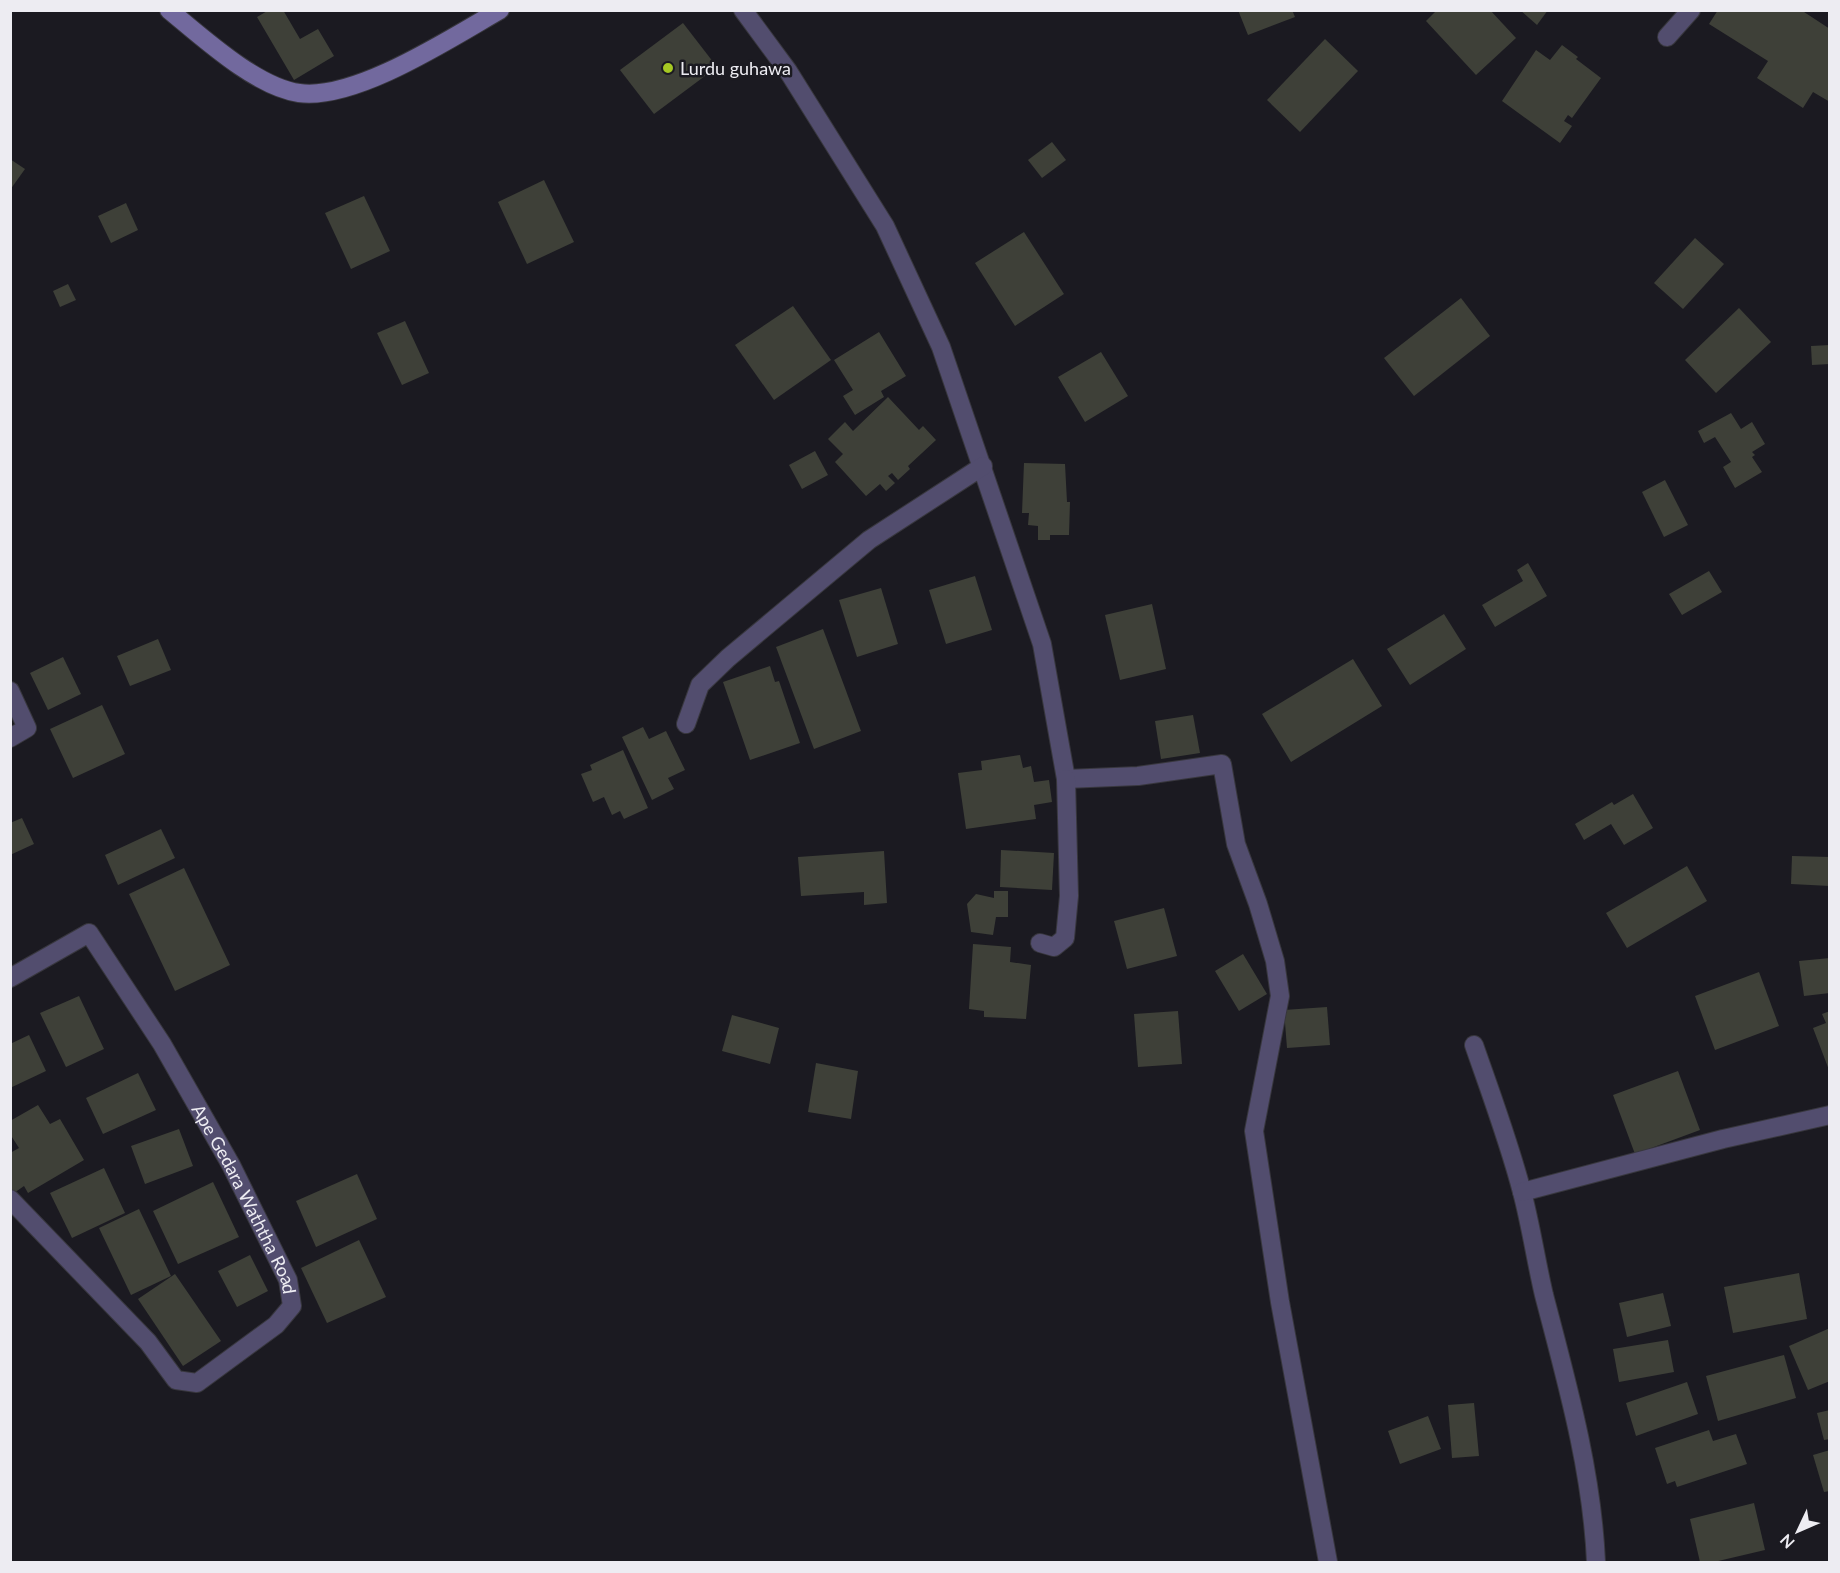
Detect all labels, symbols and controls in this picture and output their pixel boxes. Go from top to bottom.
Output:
place label: Lurdu guhawa [680,57,791,79]
marker: Lurdu guhawa [661,61,675,75]
street label: Ape Gedara Waththa Road [188,1100,301,1295]
north arrow [1768,1501,1828,1561]
text: N [1776,1531,1798,1553]

